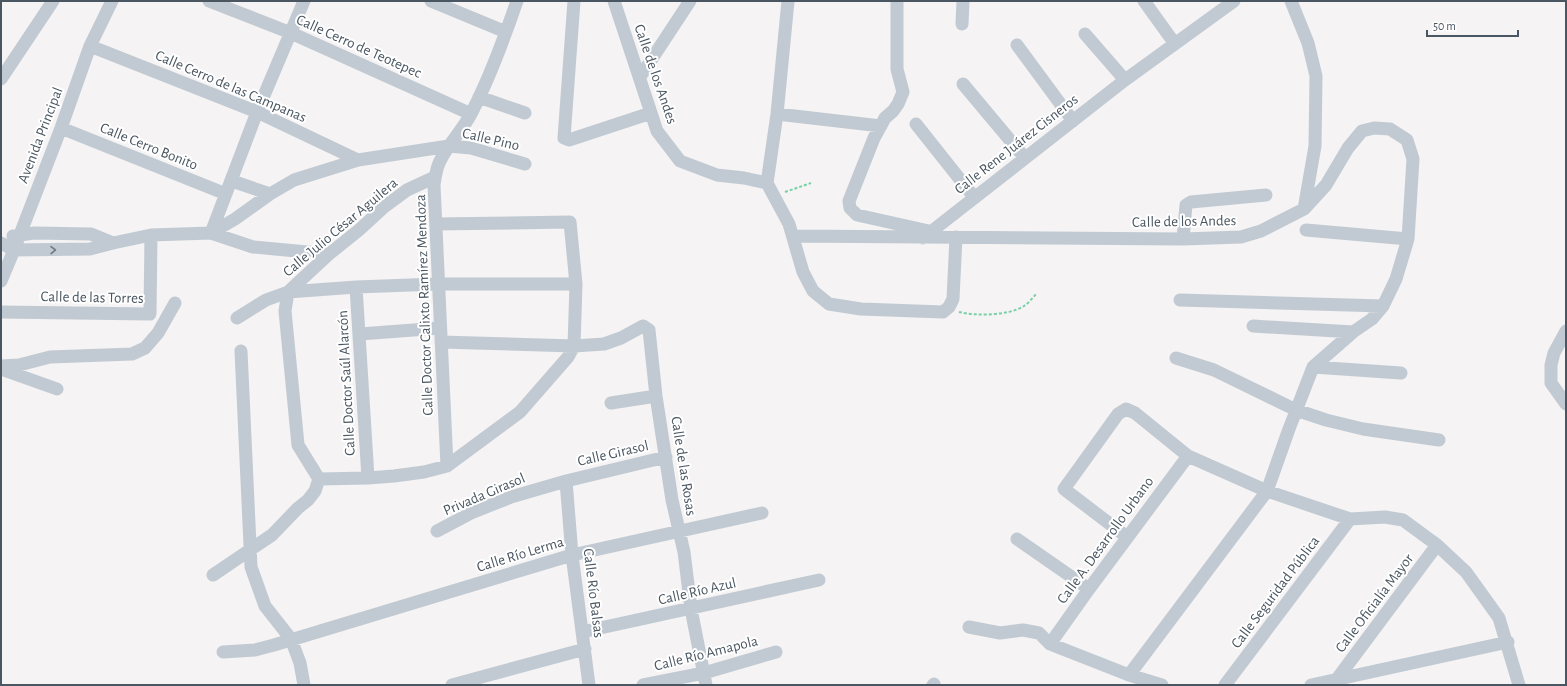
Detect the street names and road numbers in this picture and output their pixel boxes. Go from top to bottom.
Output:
street label: Calle Cerro de Teotepec [294,12,424,81]
street label: Calle de los Andes [631,22,680,126]
street label: Calle Cerro de las Campanas [153,48,309,125]
street label: Avenida Principal [15,85,66,185]
street label: Calle Rene Juárez Cisneros [952,92,1081,197]
street label: Calle Cerro Bonito [98,120,200,173]
street label: Calle Pino [461,126,521,153]
street label: Calle Julio César Aguilera [280,175,401,280]
street label: Calle Doctor Calixto Ramírez Mendoza [413,194,436,416]
street label: Calle de los Andes [1132,213,1236,230]
street label: Calle de las Torres [40,289,144,306]
street label: Calle Doctor Saúl Alarcón [335,310,358,456]
street label: Calle de las Rosas [668,415,699,517]
street label: Calle Girasol [576,438,650,469]
street label: Privada Girasol [441,471,527,518]
street label: Calle A. Desarrollo Urbano [1054,474,1156,607]
street label: Calle Seguridad Pública [1228,533,1322,651]
street label: Calle Río Lerma [475,534,565,575]
street label: Calle Río Balsas [581,547,606,639]
street label: Calle Oficialía Mayor [1333,551,1416,655]
street label: Calle Río Azul [657,575,738,608]
street label: Calle Río Amapola [653,633,760,674]

